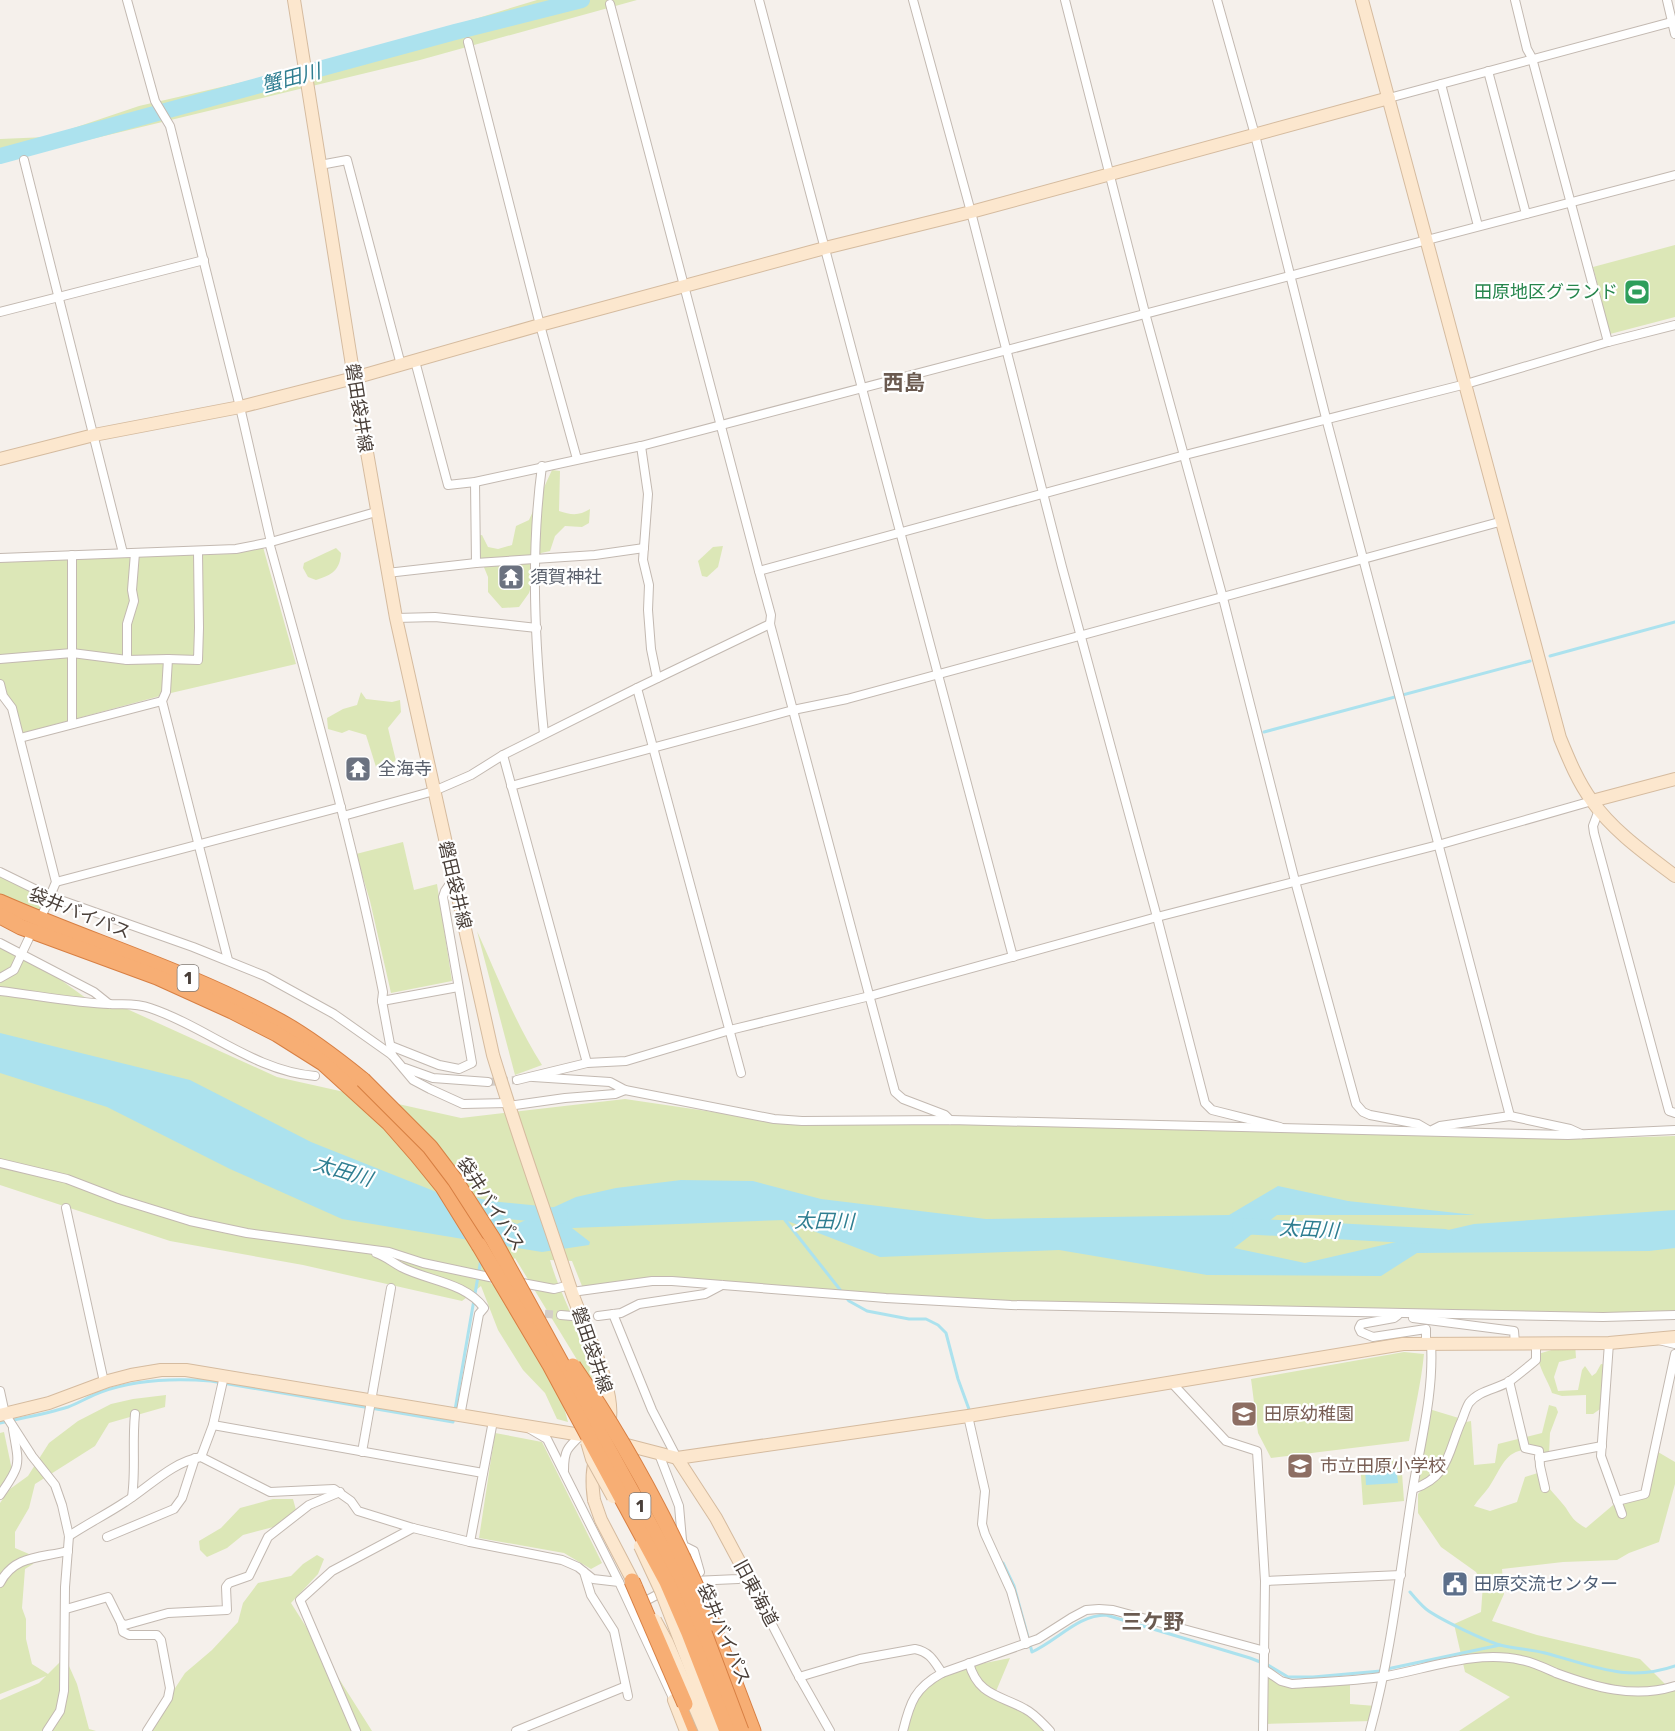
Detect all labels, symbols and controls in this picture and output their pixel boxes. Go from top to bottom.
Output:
water label: 蟹田川 [259,58,325,97]
sports icon: 田原地区グランド [1622,277,1652,307]
place label: 田原地区グランド [1474,281,1618,303]
street label: 磐田袋井線 [341,362,377,454]
district label: 西島 [883,370,925,395]
temple icon: 須賀神社 [496,562,526,592]
place label: 須賀神社 [530,566,602,588]
temple icon: 全海寺 [343,754,373,784]
place label: 全海寺 [378,758,432,780]
street label: 磐田袋井線 [434,839,476,931]
street label: 袋井バイパス [26,883,134,943]
road number: 1 [178,965,198,991]
water label: 太田川 [311,1151,377,1192]
street label: 袋井バイパス [452,1153,530,1255]
water label: 太田川 [794,1208,856,1234]
water label: 太田川 [1278,1215,1342,1243]
street label: 磐田袋井線 [567,1304,617,1396]
school or university icon: 田原幼稚園 [1229,1399,1259,1429]
place label: 田原幼稚園 [1264,1403,1354,1425]
school or university icon: 市立田原小学校 [1285,1451,1315,1481]
place label: 市立田原小学校 [1320,1455,1446,1477]
road number: 1 [630,1493,650,1519]
street label: 旧東海道 [729,1556,783,1630]
public building icon: 田原交流センター [1440,1569,1470,1599]
place label: 田原交流センター [1474,1573,1618,1595]
street label: 袋井バイパス [693,1580,755,1688]
district label: 三ケ野 [1122,1609,1185,1634]

